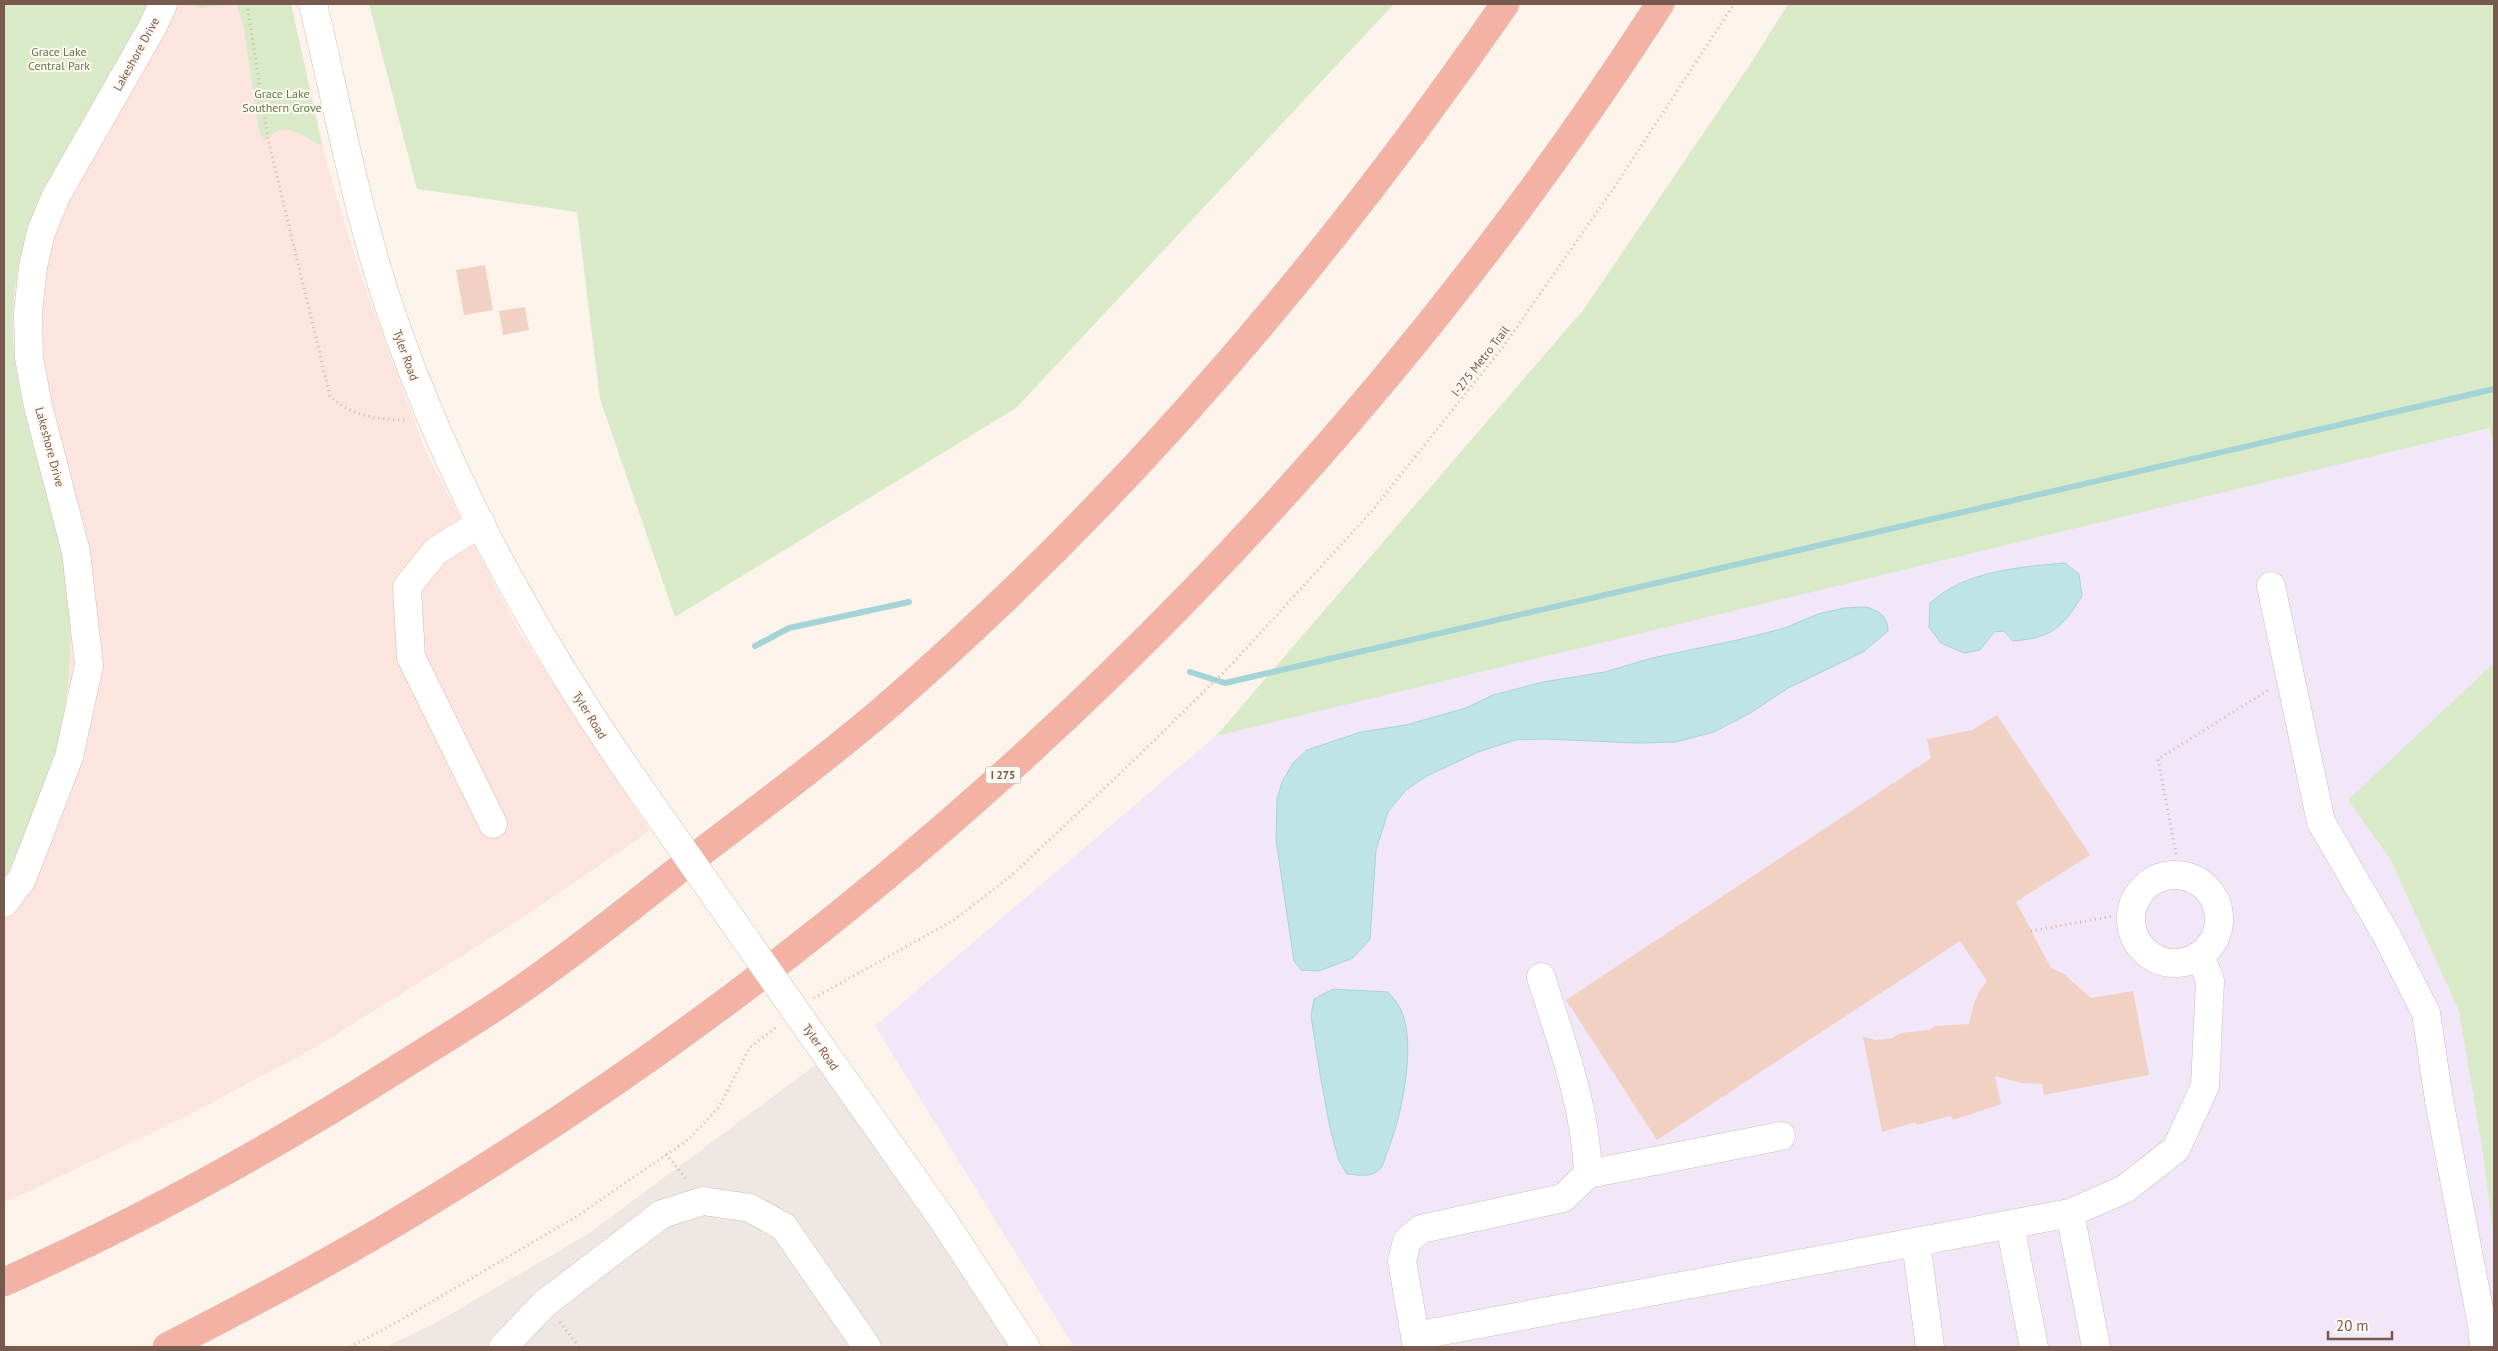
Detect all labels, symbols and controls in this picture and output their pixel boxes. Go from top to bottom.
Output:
street label: Lakeshore Drive [110,15,162,93]
park label: Grace Lake Central Park [28,44,90,73]
park label: Grace Lake Southern Grove [242,86,322,115]
street label: I-275 Metro Trail [1448,322,1513,399]
street label: Tyler Road [390,328,422,382]
street label: Lakeshore Drive [32,405,68,489]
street label: Tyler Road [570,689,610,741]
road number: I 275 [986,766,1020,784]
street label: Tyler Road [800,1021,842,1073]
scale bar [2328,1308,2392,1340]
text: 20 m [2336,1316,2369,1335]

